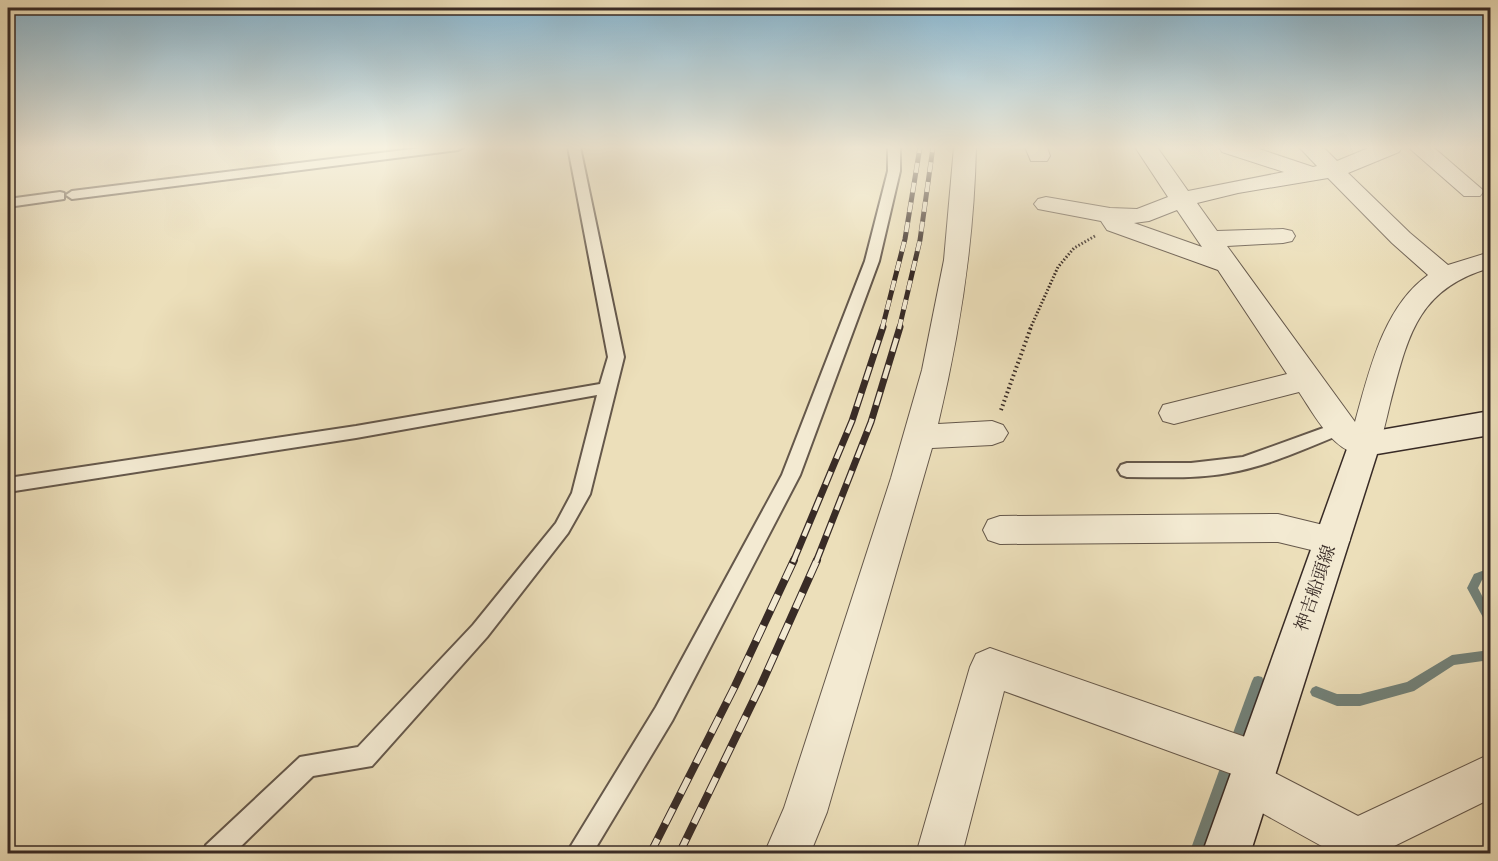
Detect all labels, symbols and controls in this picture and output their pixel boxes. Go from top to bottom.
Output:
street label: 神吉船頭線 [1290,542,1340,634]

